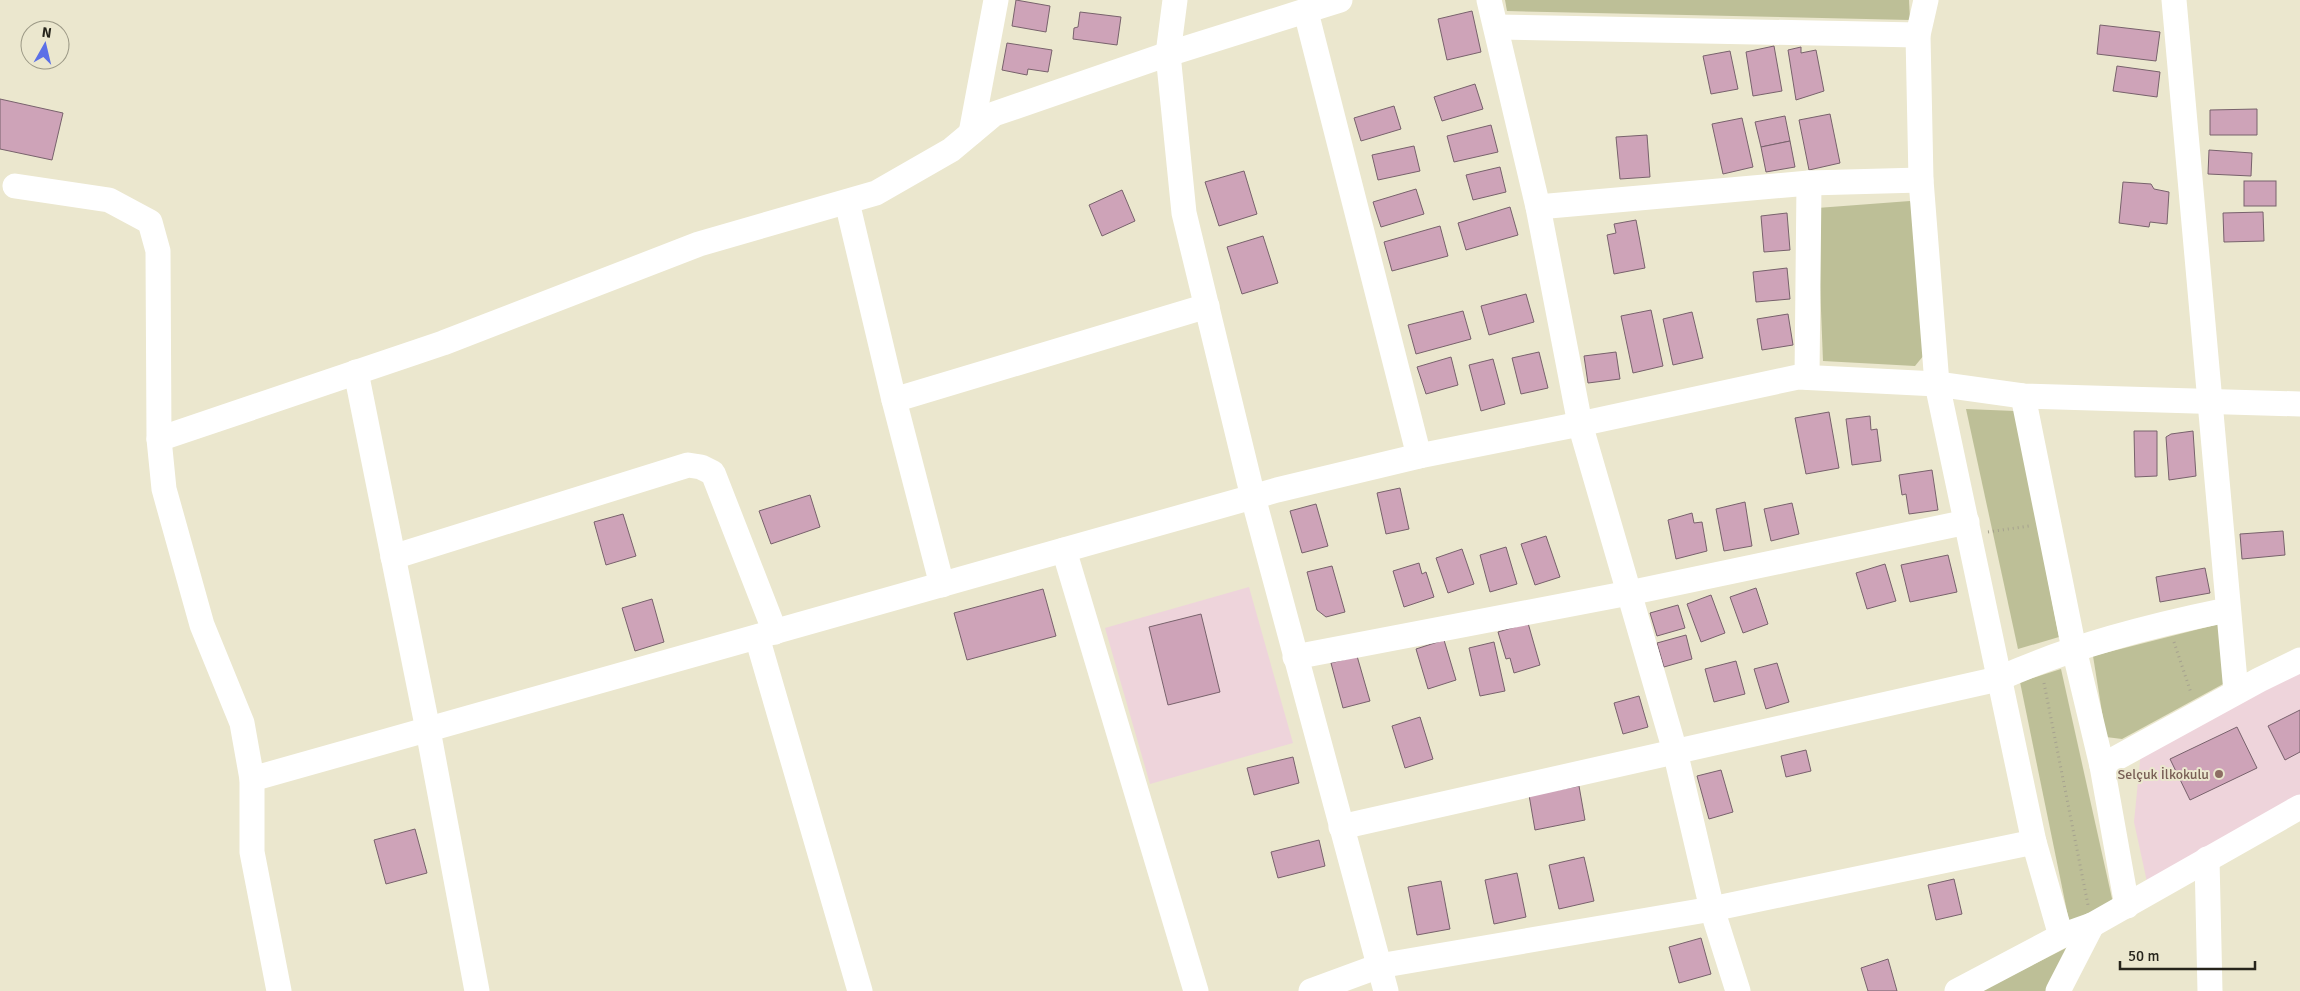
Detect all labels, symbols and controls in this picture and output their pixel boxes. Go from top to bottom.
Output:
north arrow [20,20,70,70]
text: N [41,24,53,42]
place label: Selçuk İlkokulu [2118,766,2209,783]
marker: Selçuk İlkokulu [2213,768,2225,780]
scale bar [2120,938,2255,970]
text: 50 m [2128,947,2159,965]

